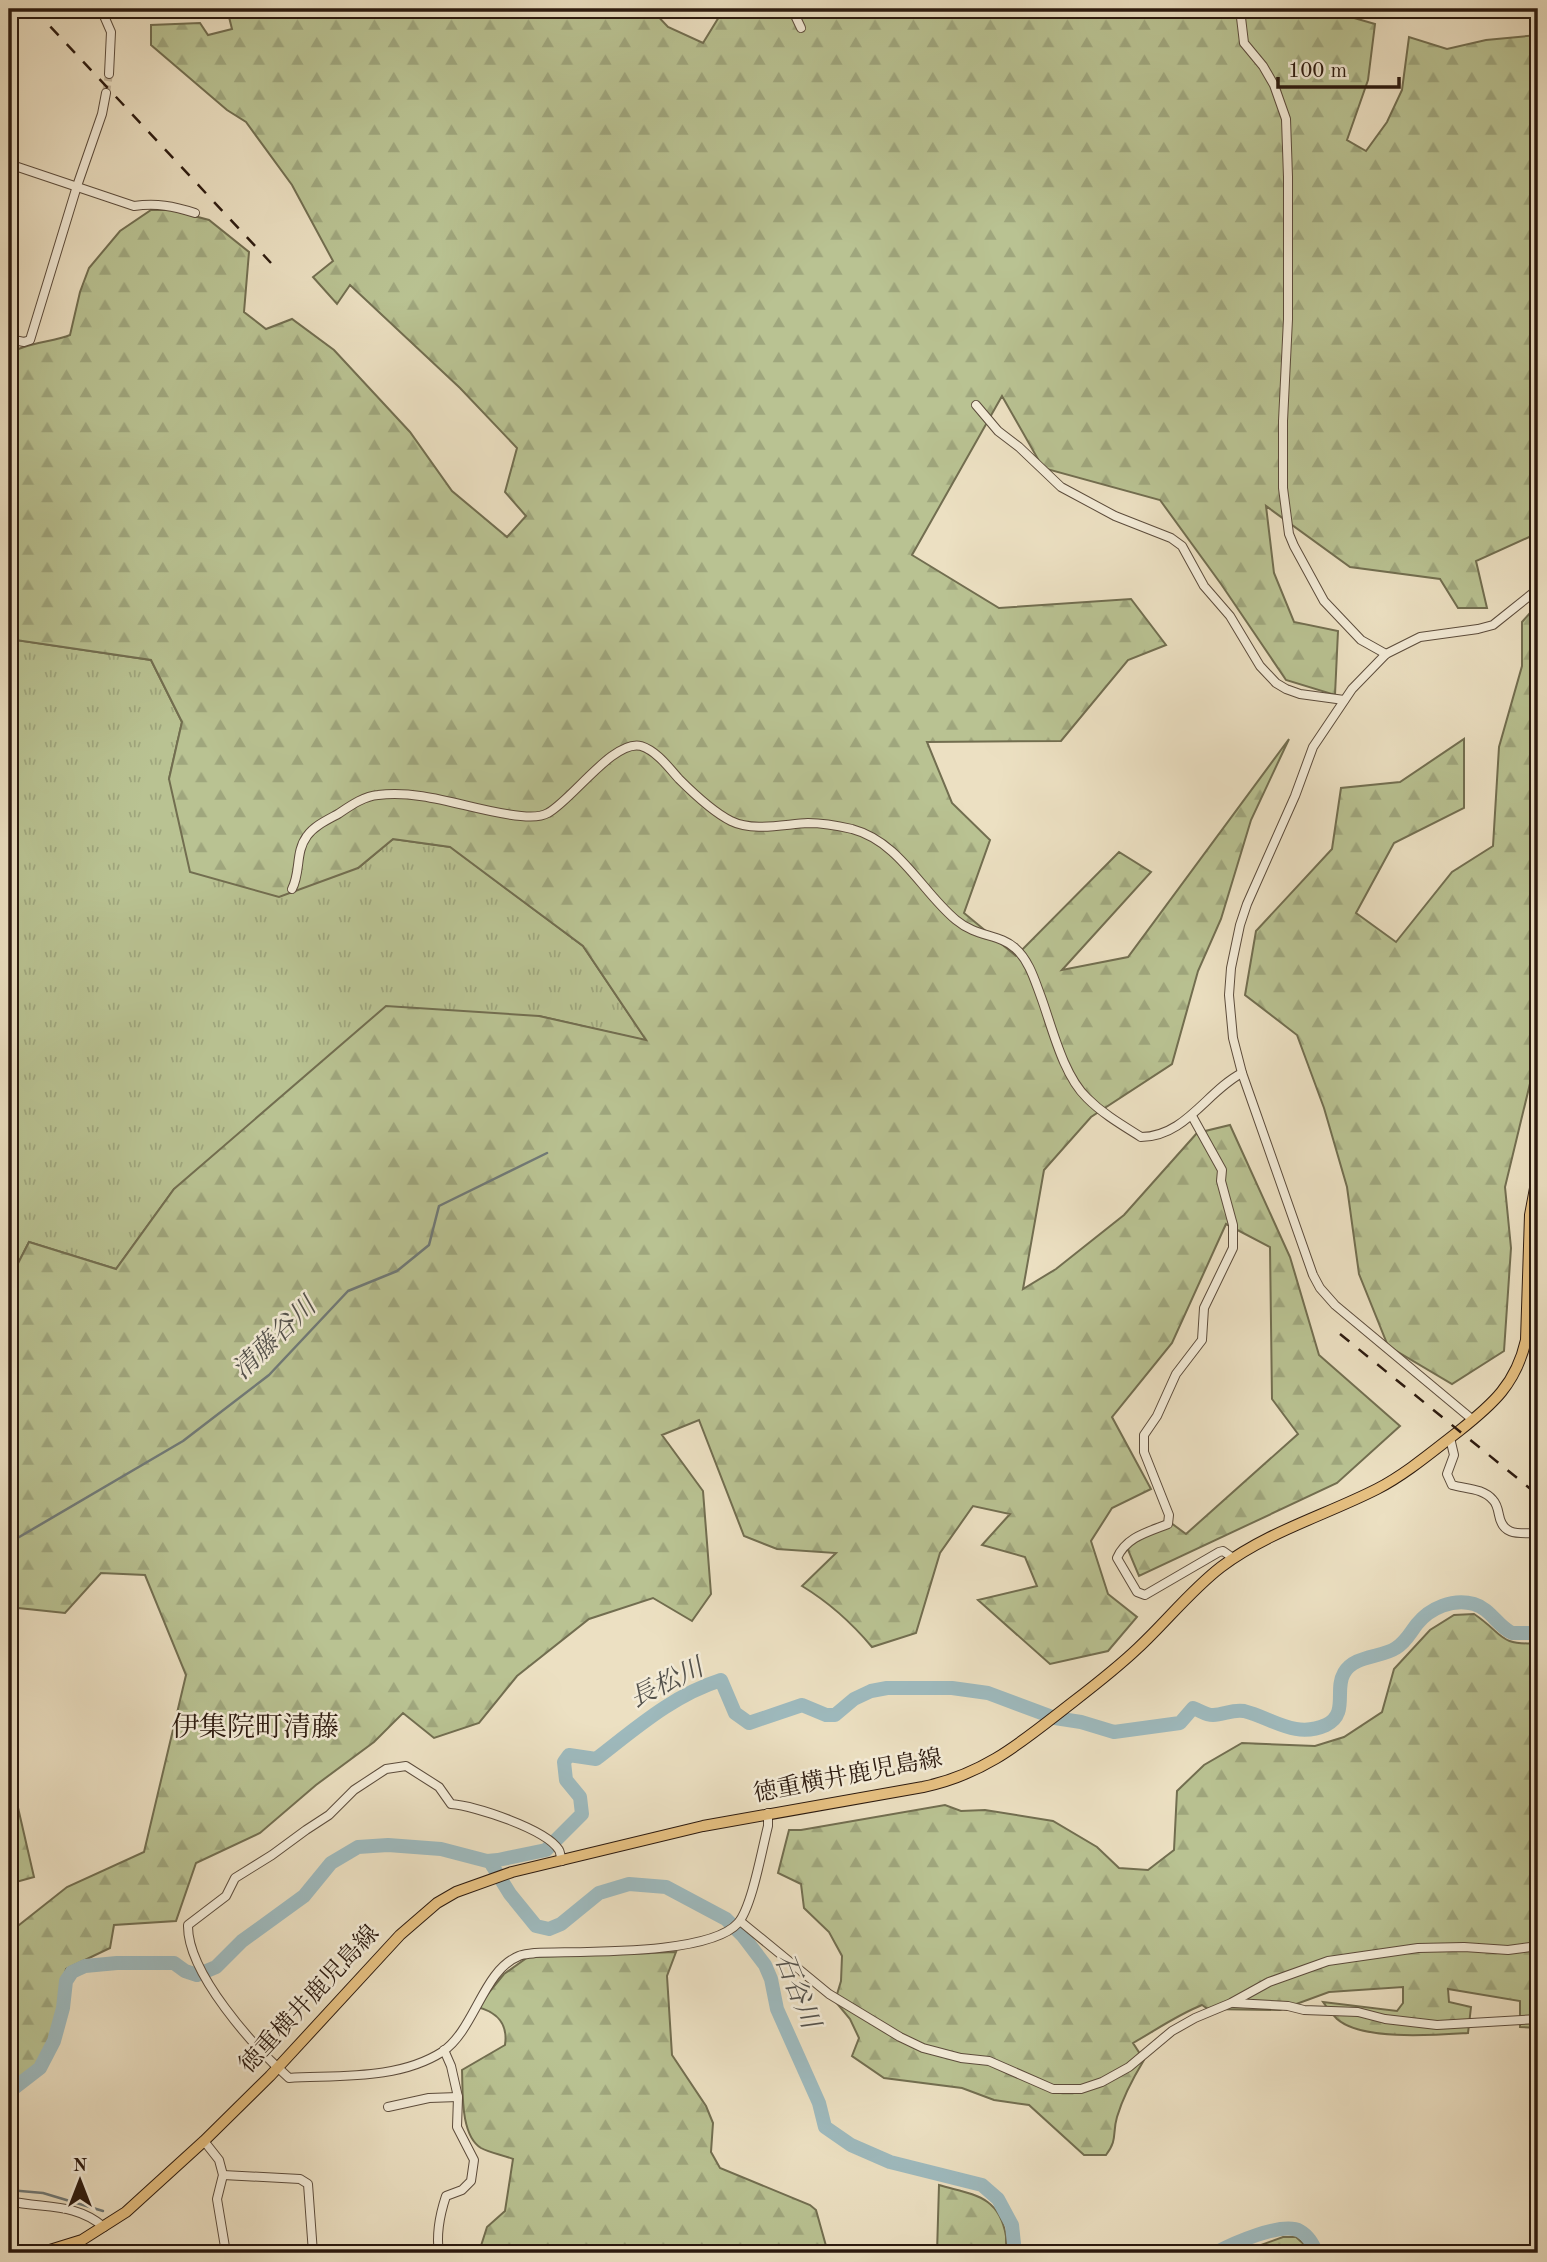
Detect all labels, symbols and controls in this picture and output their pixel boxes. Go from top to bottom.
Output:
scale bar [1278,46,1398,90]
text: 100 m [1288,61,1347,82]
water label: 清藤谷川 [227,1290,324,1384]
water label: 長松川 [625,1652,710,1713]
district label: 伊集院町清藤 [171,1712,339,1743]
street label: 徳重横井鹿児島線 [751,1744,945,1807]
street label: 徳重横井鹿児島線 [234,1920,384,2078]
water label: 石谷川 [769,1949,826,2035]
north arrow [46,2146,116,2216]
text: N [73,2157,88,2176]

